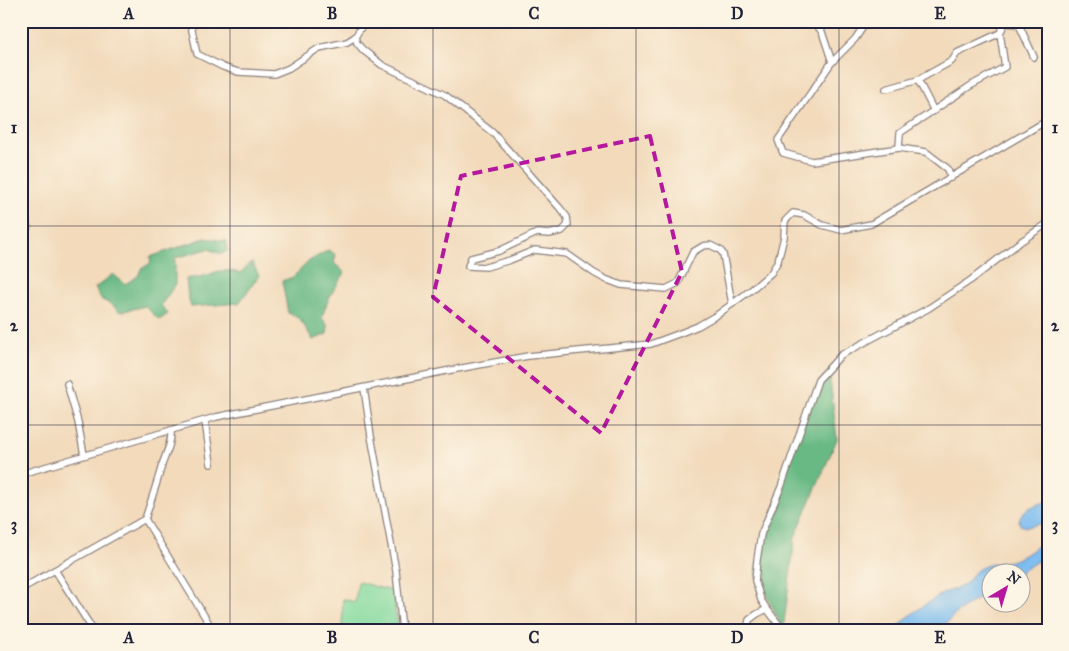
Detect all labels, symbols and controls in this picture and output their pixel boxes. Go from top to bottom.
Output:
text: A [123,4,135,23]
text: B [327,4,337,23]
text: C [529,4,540,23]
text: D [731,4,744,23]
text: E [934,4,946,23]
text: 1 [11,118,18,137]
text: 1 [1052,118,1059,137]
text: 2 [10,316,19,335]
text: 2 [1051,316,1060,335]
text: 3 [11,515,17,535]
text: 3 [1052,515,1058,535]
north arrow [982,564,1032,614]
text: N [1004,568,1024,589]
text: A [123,628,135,647]
text: B [327,628,337,647]
text: C [529,628,540,647]
text: D [731,628,744,647]
text: E [934,628,946,647]

